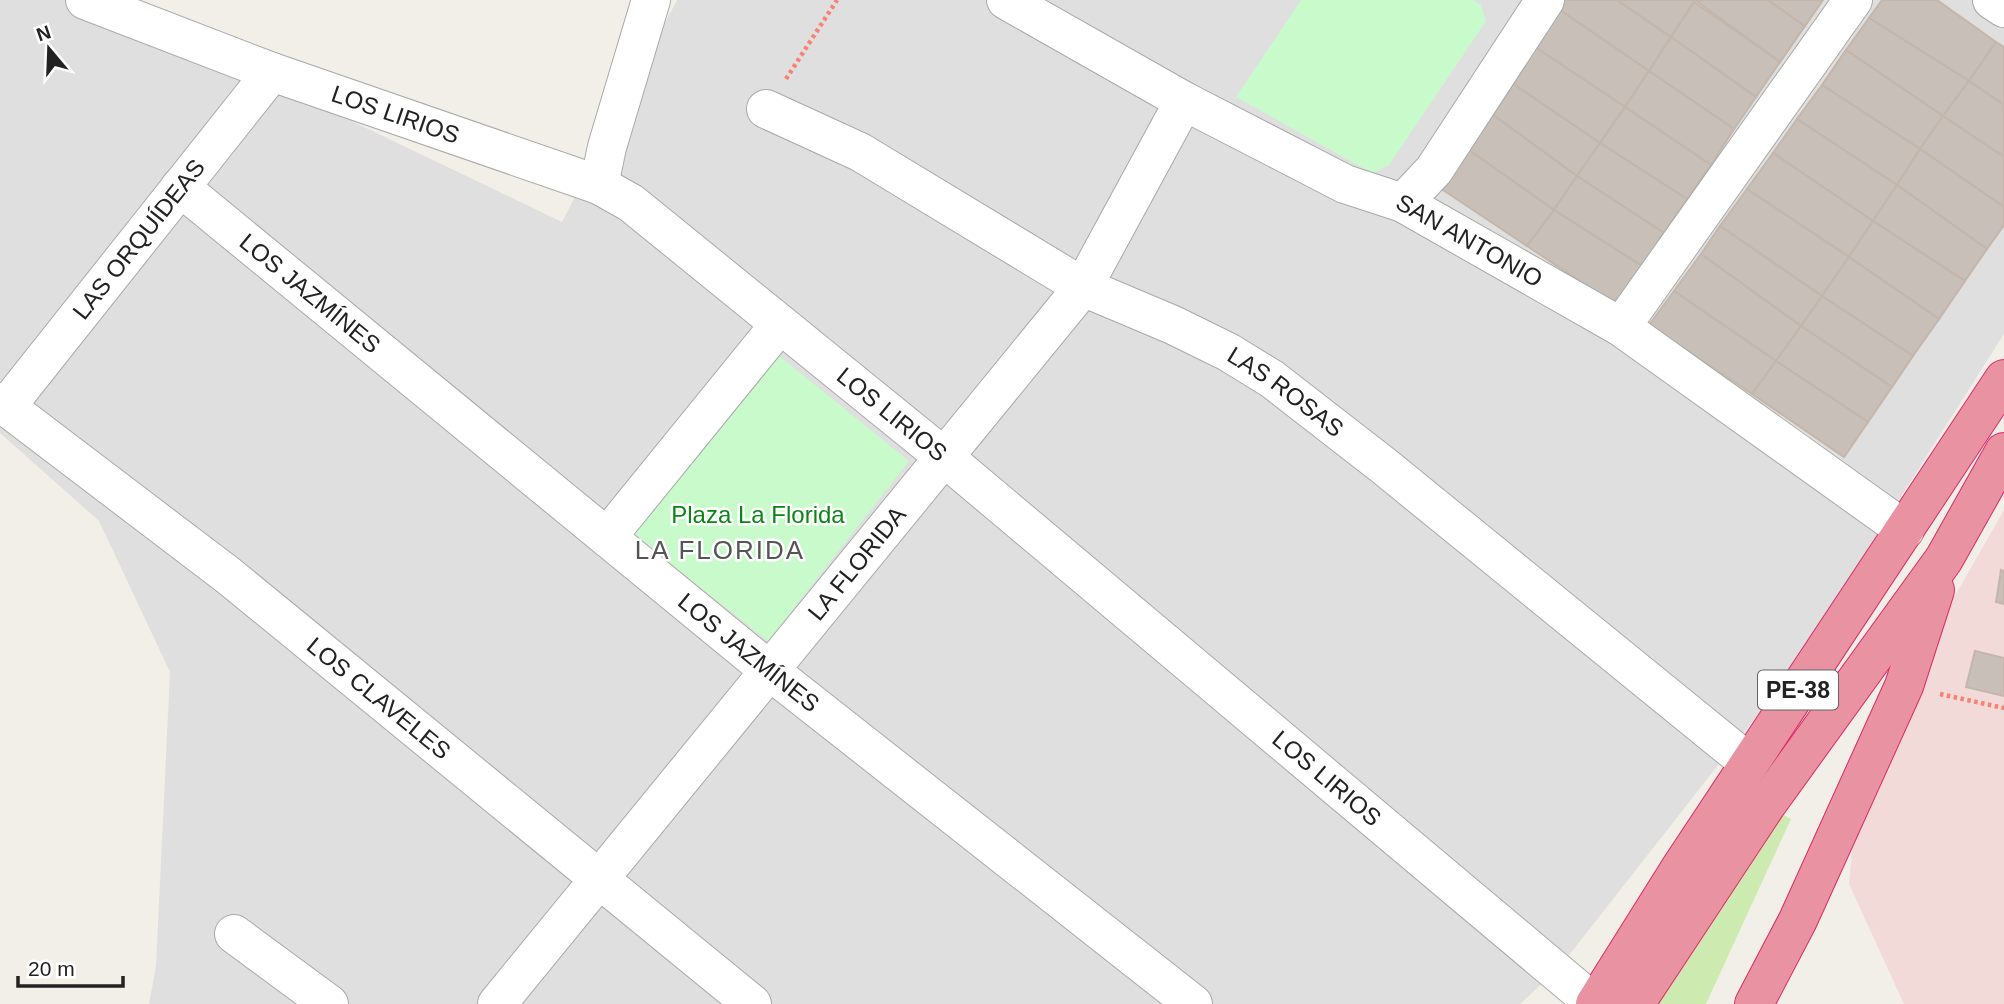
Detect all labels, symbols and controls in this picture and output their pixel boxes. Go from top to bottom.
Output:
north arrow [14,14,84,84]
text: N [34,21,54,46]
street label: LOS LIRIOS [328,80,463,149]
street label: LAS ORQUÍDEAS [67,154,210,324]
street label: SAN ANTONIO [1392,188,1547,292]
street label: LOS JAZMÍNES [235,228,386,359]
street label: LAS ROSAS [1223,341,1349,442]
street label: LOS LIRIOS [832,362,952,467]
park label: Plaza La Florida [671,501,845,528]
street label: LA FLORIDA [802,501,911,625]
district label: LA FLORIDA [635,535,805,565]
street label: LOS JAZMÍNES [673,587,825,717]
street label: LOS CLAVELES [302,632,456,765]
road number: PE-38 [1758,670,1838,710]
street label: LOS LIRIOS [1267,725,1387,831]
scale bar [18,944,122,988]
text: 20 m [28,957,75,980]

